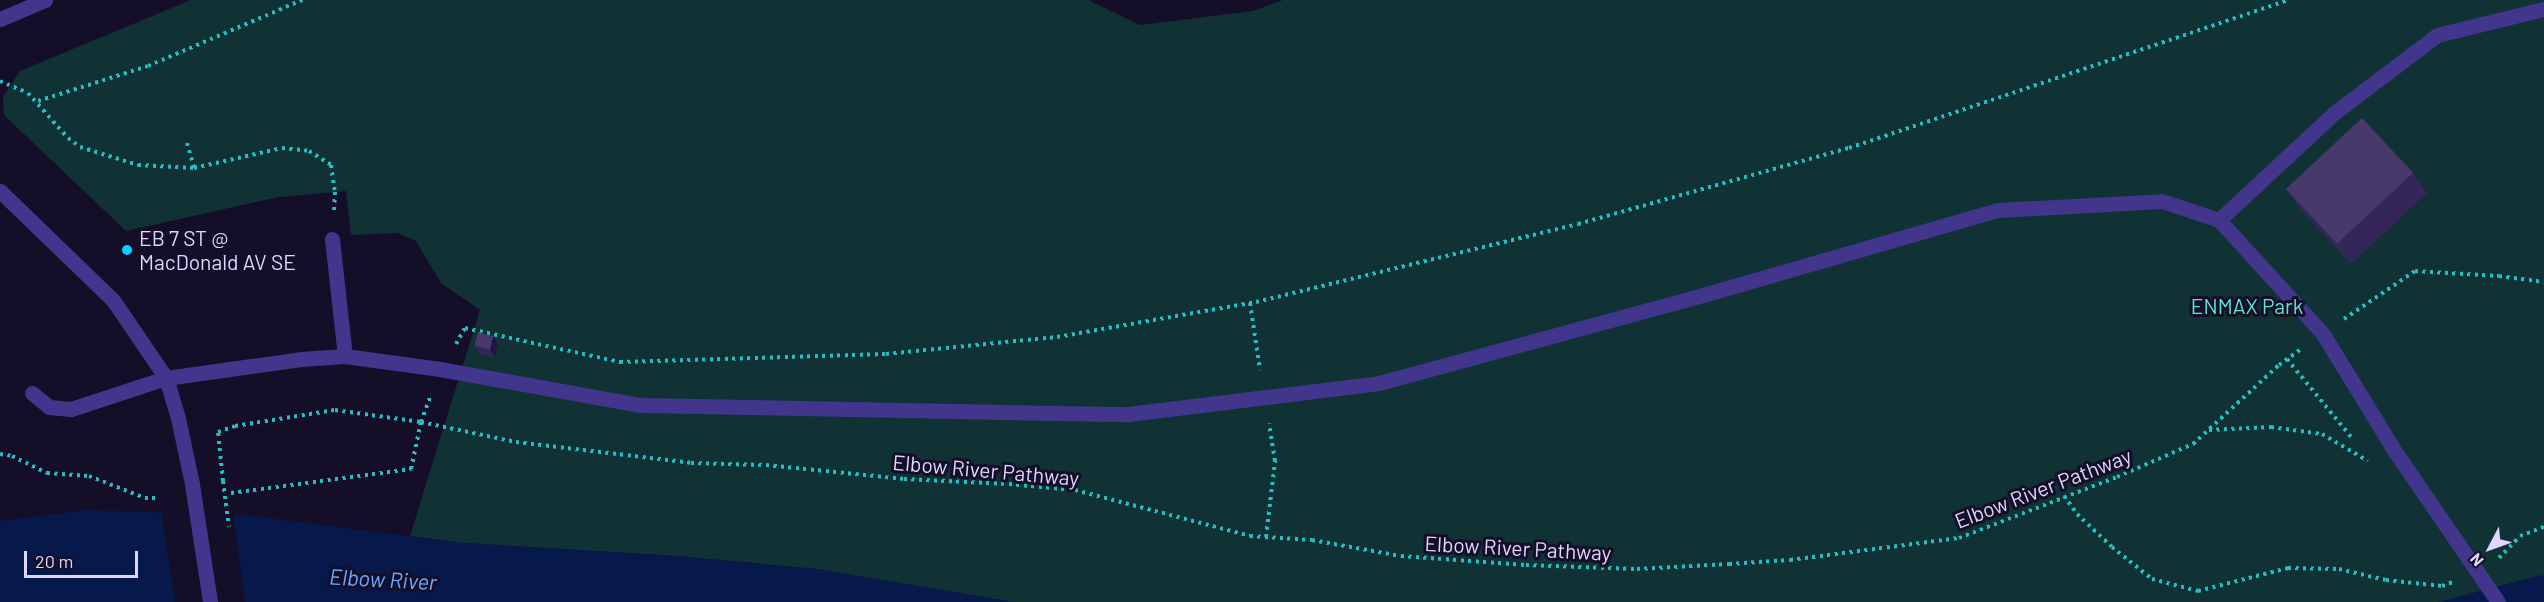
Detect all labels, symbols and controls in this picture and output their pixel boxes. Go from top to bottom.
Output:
place label: EB 7 ST @ MacDonald AV SE [139,225,296,275]
marker: EB 7 ST @ MacDonald AV SE [120,243,134,257]
park label: ENMAX Park [2191,293,2303,319]
street label: Elbow River Pathway [1951,443,2135,533]
street label: Elbow River Pathway [892,449,1080,491]
north arrow [2460,518,2520,578]
street label: Elbow River Pathway [1424,531,1612,565]
scale bar [27,539,141,577]
text: 20 m [35,550,73,572]
text: N [2465,550,2487,570]
water label: Elbow River [329,563,437,595]

